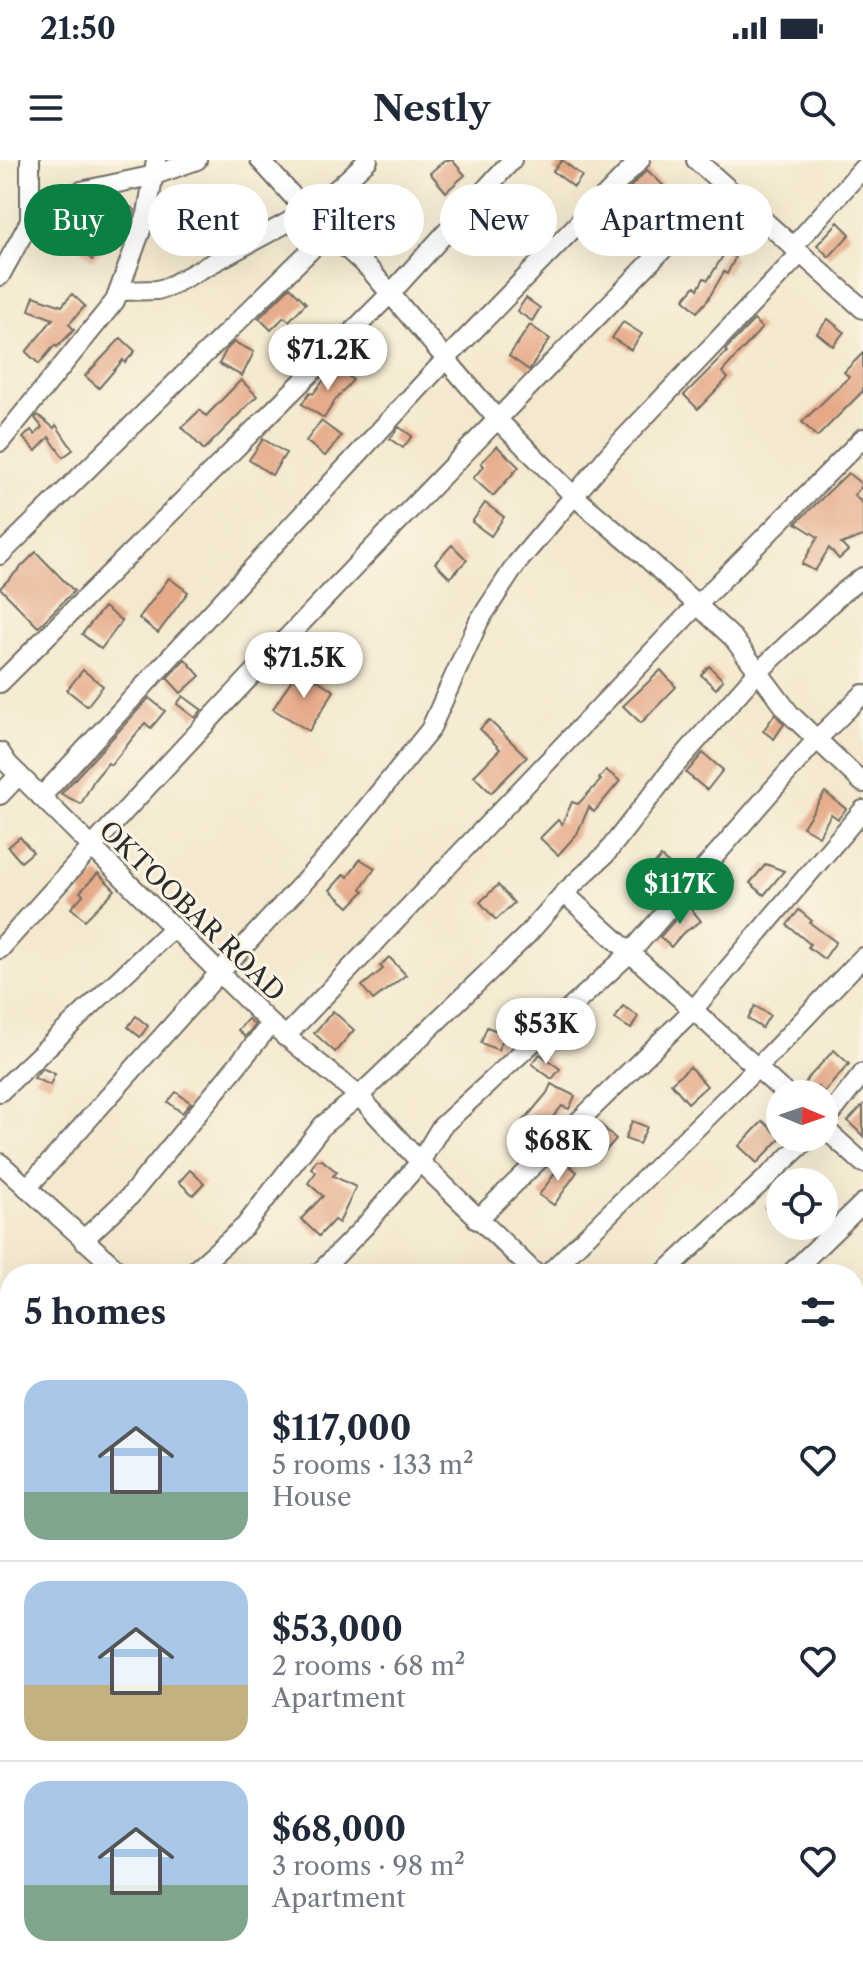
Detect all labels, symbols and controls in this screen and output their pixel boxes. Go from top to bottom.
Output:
text: 21:50 [40,10,116,47]
icon: menu [24,86,68,130]
text: Nestly [373,86,490,130]
icon: search [795,86,839,130]
chip: Buy [24,184,132,256]
chip: Rent [148,184,268,256]
chip: Filters [284,184,424,256]
chip: New [440,184,557,256]
chip: Apartment [573,184,773,256]
pin: $71.2K [263,324,393,392]
text: $71.2K [286,334,370,366]
pin: $71.5K [239,632,369,700]
text: $71.5K [263,642,345,674]
street label: OKTOOBAR ROAD [93,814,291,1008]
pin: $117K [624,858,736,926]
text: $117K [644,868,716,900]
pin: $53K [499,998,593,1066]
text: $53K [514,1008,578,1040]
north arrow [766,1080,838,1152]
map controls [766,1080,838,1240]
pin: $68K [511,1115,605,1183]
text: $68K [525,1125,591,1157]
button: locate [766,1168,838,1240]
icon: filters [796,1290,840,1334]
text: 5 homes [24,1291,166,1333]
text: $117,000 [272,1407,411,1449]
icon: home [88,1412,184,1508]
icon: heart [796,1438,840,1482]
text: 5 rooms · 133 m² [272,1449,474,1481]
text: House [272,1481,352,1513]
text: $53,000 [272,1608,403,1650]
icon: home [88,1613,184,1709]
icon: heart [796,1639,840,1683]
text: 2 rooms · 68 m² [272,1650,465,1682]
text: Apartment [272,1682,405,1714]
text: $68,000 [272,1808,406,1850]
icon: home [88,1813,184,1909]
icon: heart [796,1839,840,1883]
text: 3 rooms · 98 m² [272,1850,465,1882]
text: Apartment [272,1882,405,1914]

